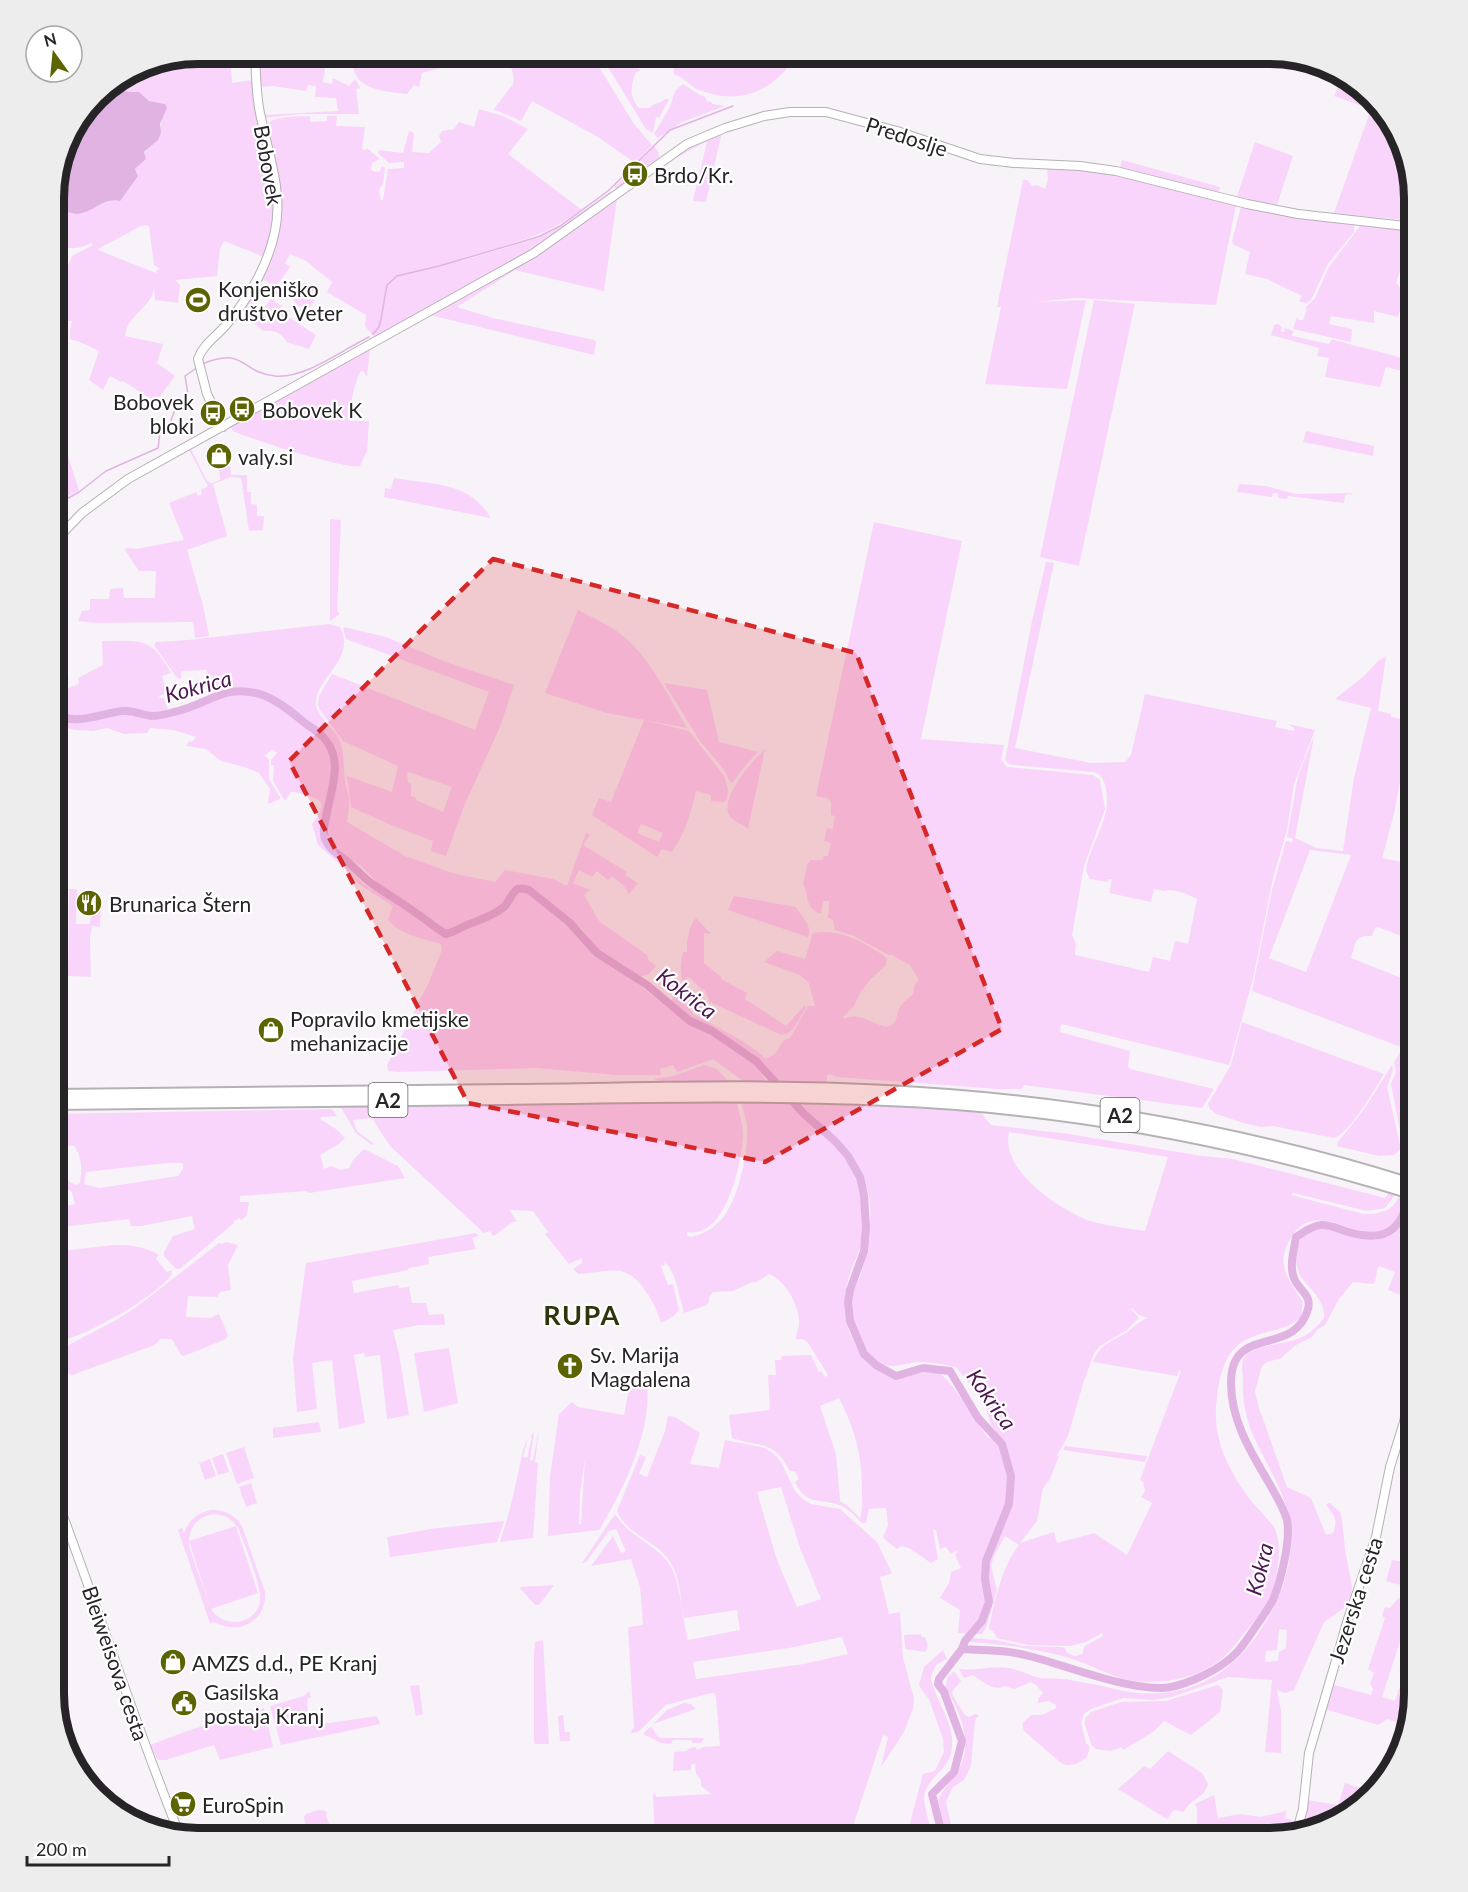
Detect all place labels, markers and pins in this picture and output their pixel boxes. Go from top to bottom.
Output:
bus stop icon: Brdo/Kr. [620,159,650,189]
place label: Brdo/Kr. [654,162,733,187]
place label: Konjeniško društvo Veter [218,276,343,325]
sports icon: Konjeniško društvo Veter [183,285,213,315]
place label: Bobovek bloki [113,389,194,438]
bus stop icon: Bobovek K [227,394,257,424]
place label: Bobovek K [262,397,362,422]
bus stop icon: Bobovek bloki [198,398,228,428]
shop icon: valy.si [204,441,234,471]
place label: valy.si [238,444,293,469]
restaurant icon: Brunarica Štern [74,888,104,918]
place label: Brunarica Štern [109,891,251,916]
place label: Popravilo kmetijske mehanizacije [290,1006,469,1055]
shop icon: Popravilo kmetijske mehanizacije [256,1015,286,1045]
place label: Sv. Marija Magdalena [590,1342,691,1391]
church icon: Sv. Marija Magdalena [555,1351,585,1381]
shop icon: AMZS d.d., PE Kranj [158,1647,188,1677]
place label: AMZS d.d., PE Kranj [192,1650,377,1675]
place label: Gasilska postaja Kranj [204,1679,324,1728]
public building icon: Gasilska postaja Kranj [169,1688,199,1718]
supermarket icon: EuroSpin [168,1789,198,1819]
place label: EuroSpin [202,1792,284,1817]

